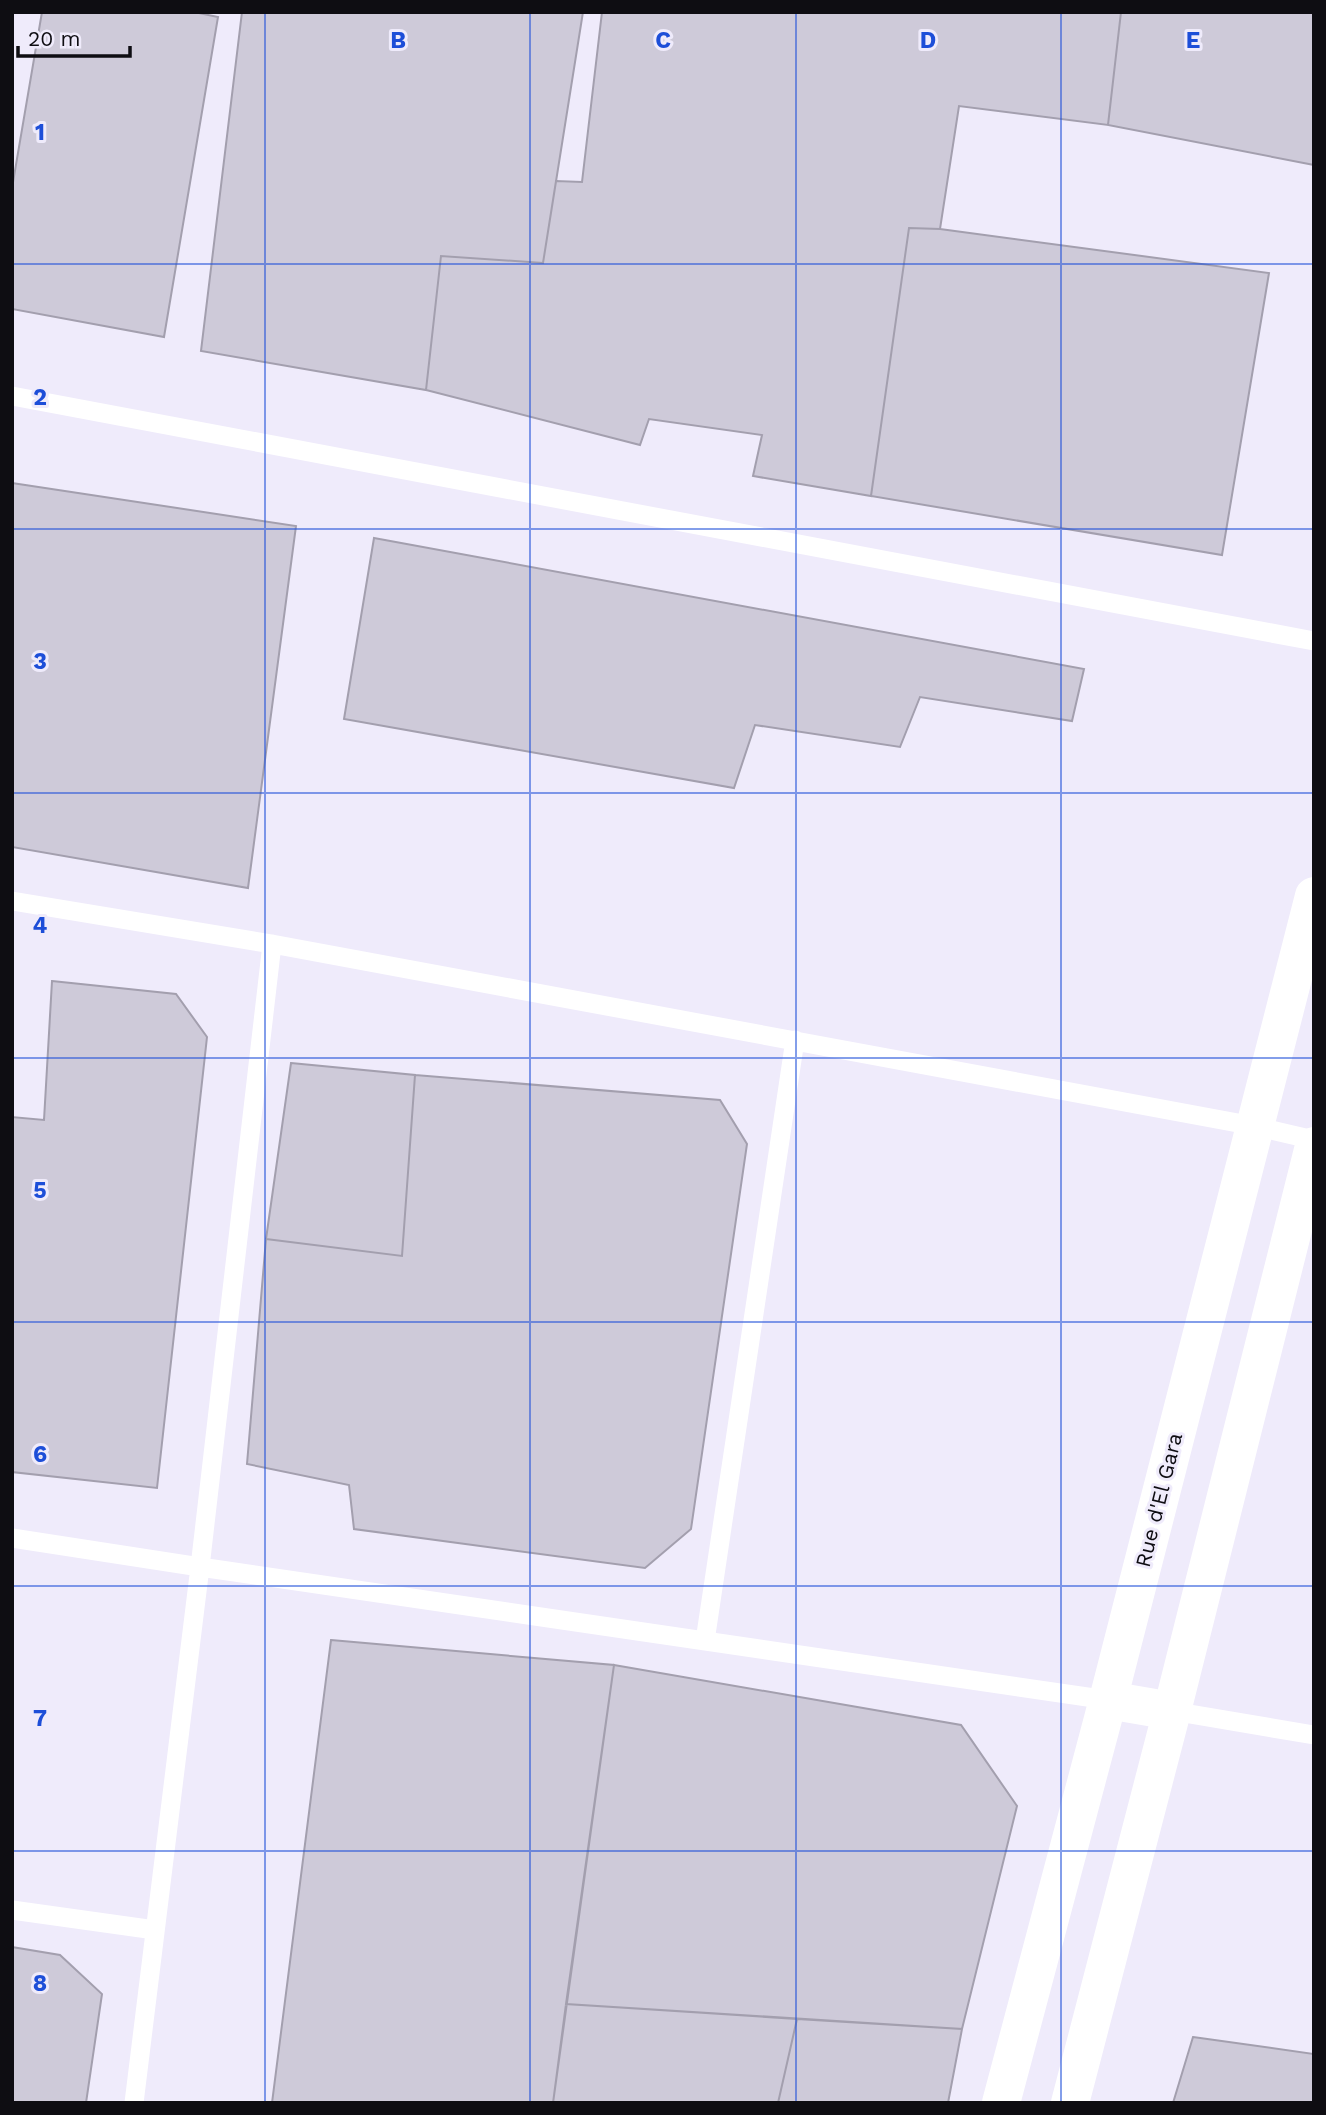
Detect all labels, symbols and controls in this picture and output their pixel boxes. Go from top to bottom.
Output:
scale bar [18,14,130,58]
text: 20 m [28,26,80,51]
text: B [390,27,406,54]
text: C [655,27,671,54]
text: D [920,27,936,54]
text: E [1186,27,1200,54]
text: 1 [35,119,45,146]
text: 2 [33,384,47,411]
text: 3 [33,648,47,675]
text: 4 [33,912,48,939]
text: 5 [33,1177,47,1204]
street label: Rue d'El Gara [1130,1430,1187,1570]
text: 6 [33,1441,47,1468]
text: 7 [33,1705,47,1732]
text: 8 [33,1970,47,1997]

